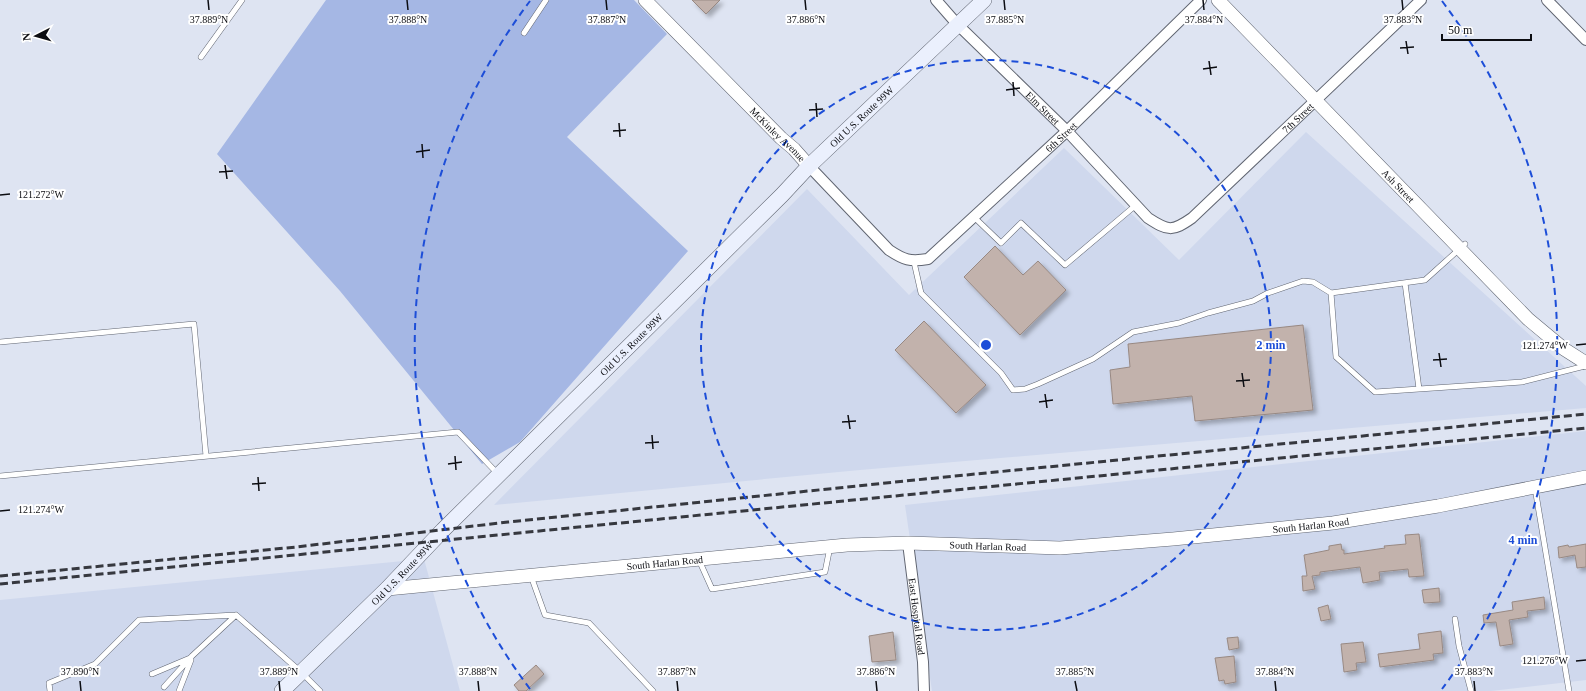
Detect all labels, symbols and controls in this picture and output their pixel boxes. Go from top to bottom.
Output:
text: 37.889°N [190,14,228,25]
text: 37.888°N [389,14,427,25]
text: 37.887°N [588,14,626,25]
text: 37.886°N [787,14,825,25]
text: 37.885°N [986,14,1024,25]
text: 37.884°N [1185,14,1223,25]
text: 37.883°N [1384,14,1422,25]
north arrow [16,16,56,56]
scale bar [1442,16,1531,42]
text: 50 m [1448,23,1473,37]
text: N [20,32,32,42]
street label: Old U.S. Route 99W [827,84,896,150]
street label: Elm Street [1024,89,1062,127]
street label: 7th Street [1280,100,1316,135]
street label: McKinley Avenue [748,105,808,164]
street label: 6th Street [1043,120,1079,154]
street label: Ash Street [1380,167,1417,205]
text: 121.272°W [18,189,65,200]
street label: Old U.S. Route 99W [598,311,665,378]
centre of rings [979,338,993,352]
text: 2 min [1256,338,1286,352]
text: 121.274°W [1522,340,1569,351]
text: 121.274°W [18,504,65,515]
street label: South Harlan Road [1272,516,1350,535]
text: 4 min [1508,533,1538,547]
street label: Old U.S. Route 99W [369,539,435,607]
street label: South Harlan Road [949,539,1026,553]
street label: South Harlan Road [626,554,703,572]
street label: East Hospital Road [906,577,927,656]
text: 121.276°W [1522,655,1569,666]
text: 37.890°N [61,666,99,677]
text: 37.889°N [260,666,298,677]
text: 37.888°N [459,666,497,677]
text: 37.887°N [658,666,696,677]
text: 37.886°N [857,666,895,677]
text: 37.885°N [1056,666,1094,677]
text: 37.884°N [1256,666,1294,677]
text: 37.883°N [1455,666,1493,677]

